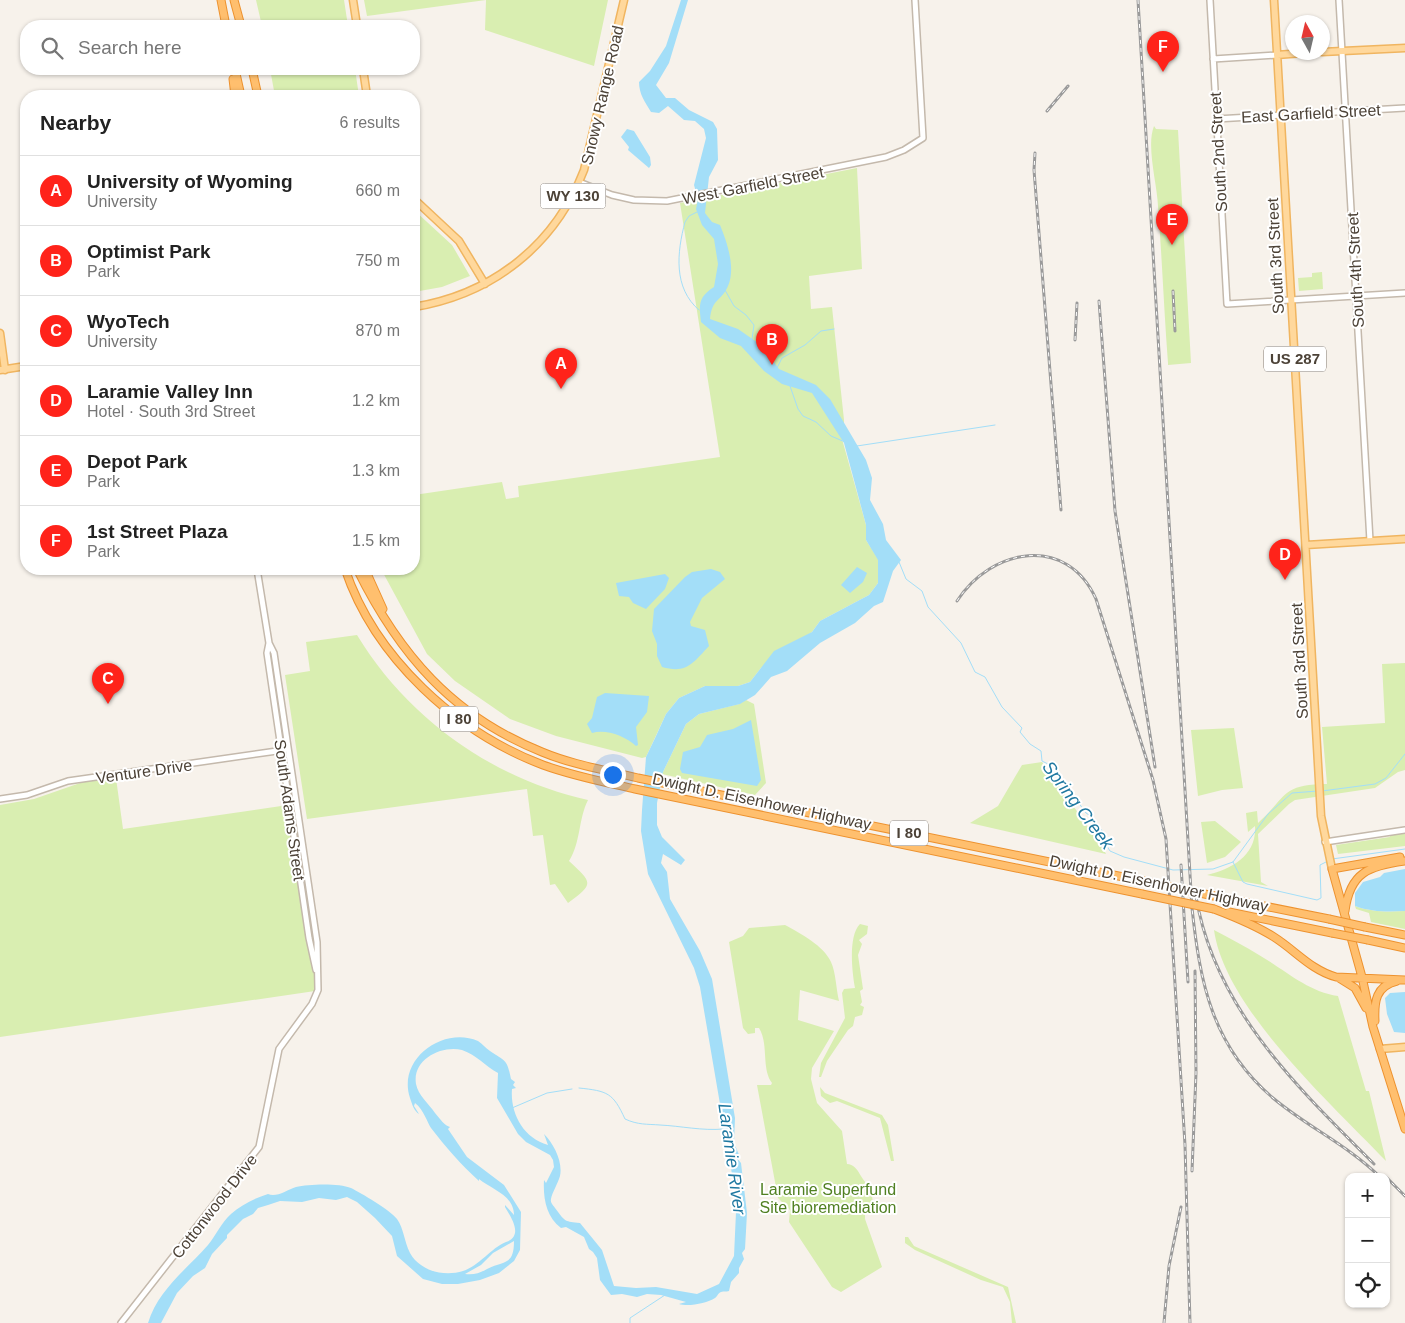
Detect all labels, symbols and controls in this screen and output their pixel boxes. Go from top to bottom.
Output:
north arrow [1285,15,1330,60]
search box [20,20,420,75]
street label: Snowy Range Road [578,24,627,166]
pin: F [1147,31,1179,72]
icon: search [38,34,66,62]
text: Search here [78,37,182,58]
street label: South 2nd Street [1207,91,1230,212]
street label: East Garfield Street [1241,101,1382,126]
text: Nearby [40,111,111,134]
text: 6 results [340,114,400,131]
street label: West Garfield Street [681,163,826,208]
text: University of Wyoming [87,171,293,192]
text: A [50,182,62,199]
text: 660 m [356,182,400,199]
road number: WY 130 [540,184,606,208]
text: University [87,193,157,210]
street label: South 3rd Street [1264,197,1287,315]
pin: E [1156,204,1188,245]
street label: South 4th Street [1344,211,1367,328]
text: Optimist Park [87,241,211,262]
text: B [50,252,62,269]
text: 750 m [356,252,400,269]
text: Park [87,263,120,280]
text: WyoTech [87,311,170,332]
text: C [50,322,62,339]
text: 870 m [356,322,400,339]
pin: B [756,324,788,365]
text: University [87,333,157,350]
road number: US 287 [1264,346,1326,372]
pin: A [545,348,577,389]
text: Laramie Valley Inn [87,381,253,402]
text: D [50,392,62,409]
text: 1.2 km [352,392,400,409]
text: Hotel · South 3rd Street [87,403,255,420]
text: Depot Park [87,451,187,472]
text: E [51,462,61,479]
text: 1.3 km [352,462,400,479]
text: Park [87,473,120,490]
text: 1st Street Plaza [87,521,227,542]
text: F [51,532,61,549]
text: 1.5 km [352,532,400,549]
pin: D [1269,539,1301,580]
text: Park [87,543,120,560]
street label: South 3rd Street [1288,602,1311,720]
pin: C [92,663,124,704]
road number: I 80 [440,706,478,732]
street label: South Adams Street [271,738,308,882]
street label: Venture Drive [95,756,193,787]
water label: Spring Creek [1038,757,1118,854]
your location [600,762,626,788]
street label: Dwight D. Eisenhower Highway [651,770,873,833]
road number: I 80 [890,820,928,846]
street label: Dwight D. Eisenhower Highway [1048,852,1270,915]
water label: Laramie River [714,1102,750,1217]
street label: Cottonwood Drive [169,1151,260,1262]
map controls [1345,1173,1390,1308]
button: + [1345,1173,1390,1218]
park label: Laramie Superfund Site bioremediation [760,1181,896,1216]
button: − [1345,1218,1390,1263]
button: locate [1345,1263,1390,1308]

